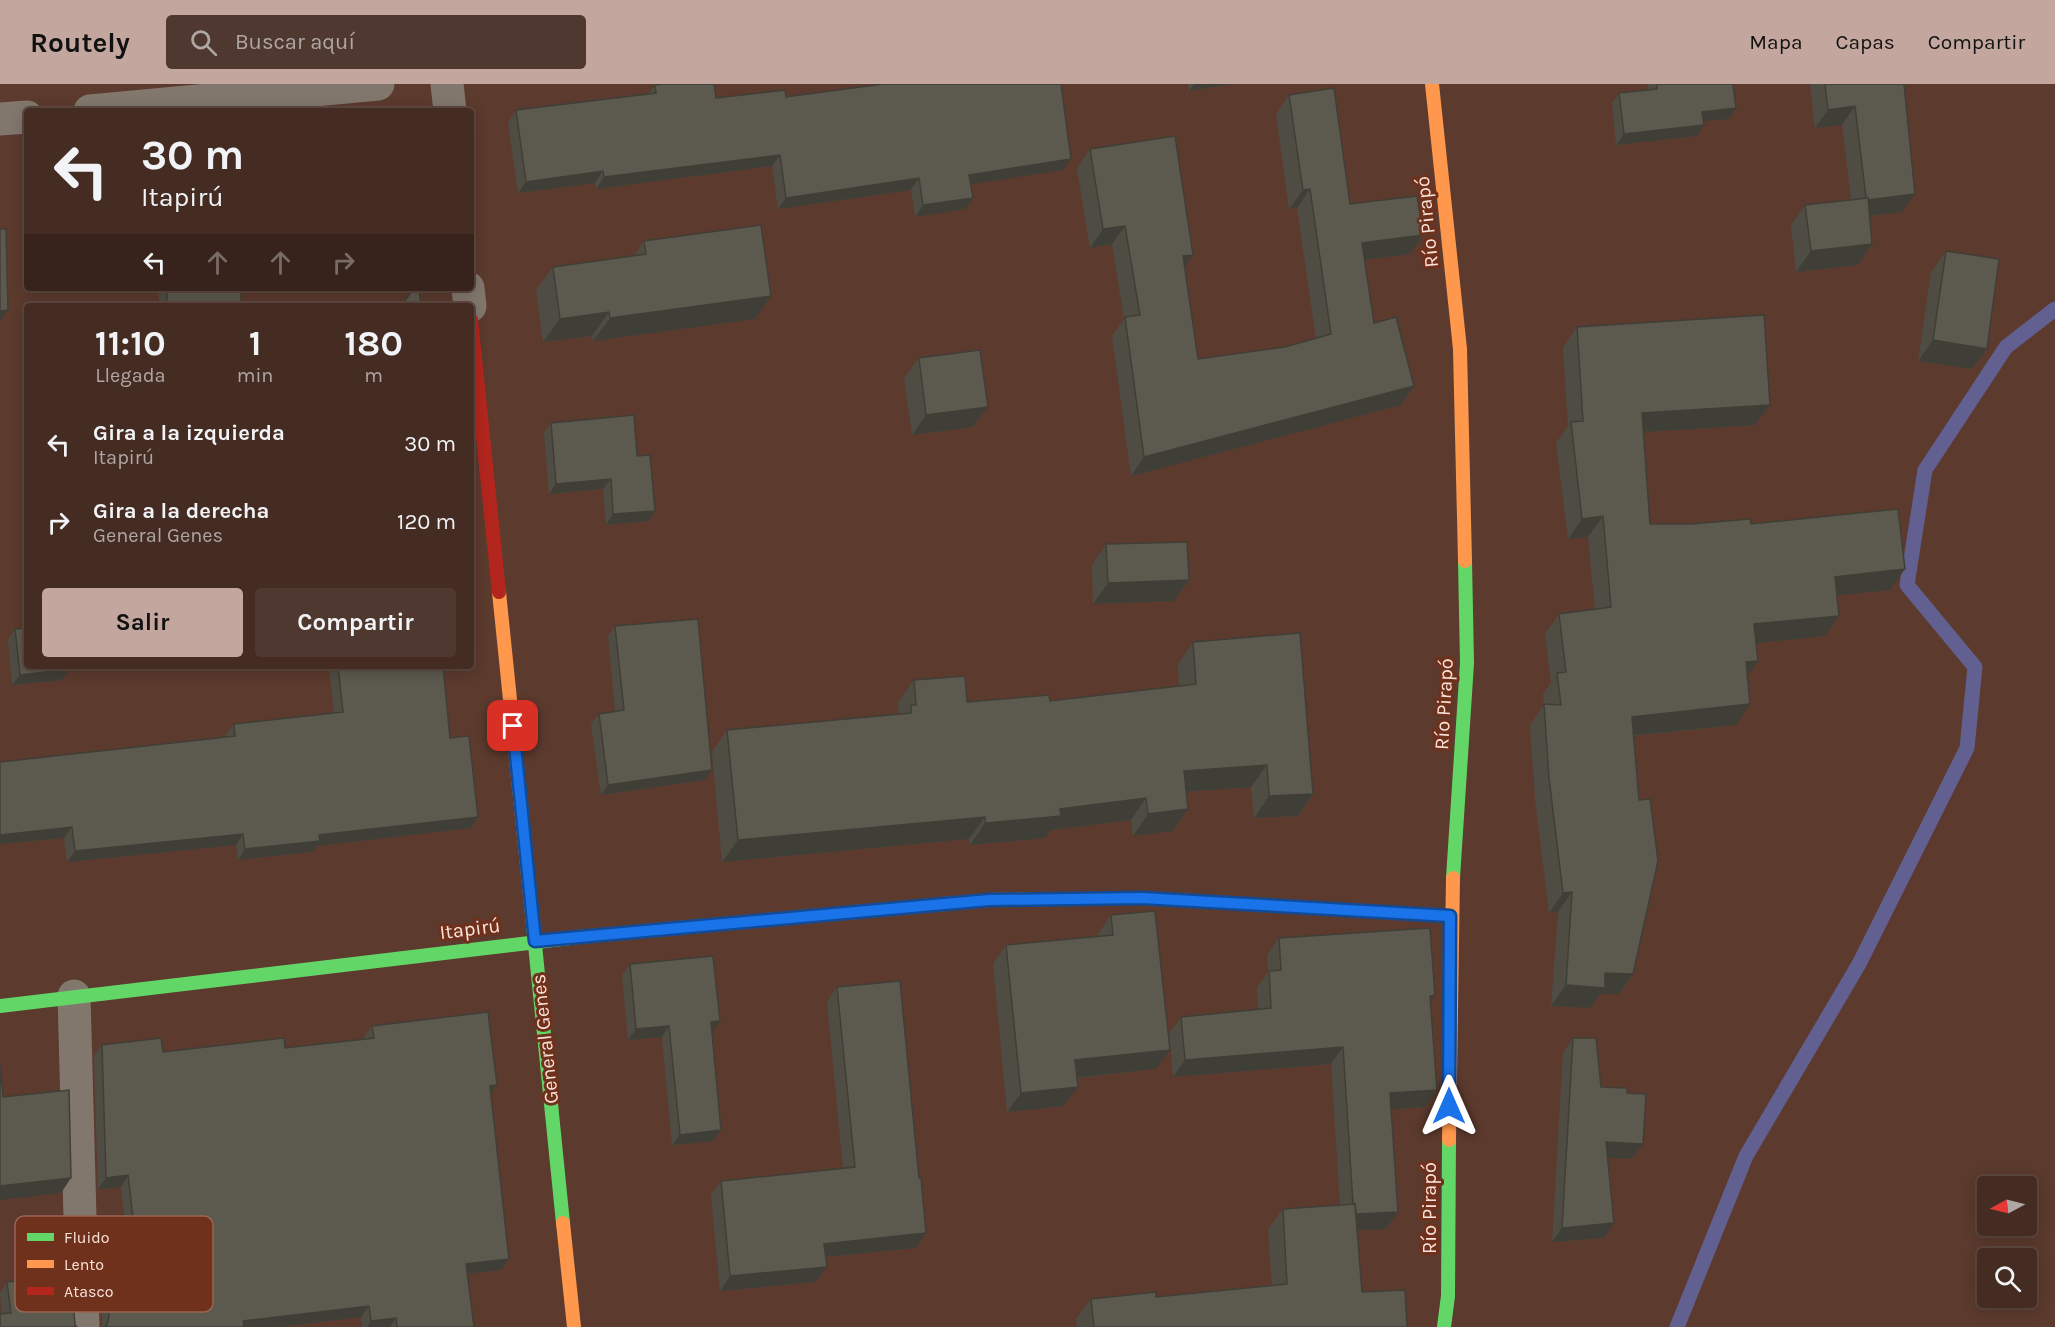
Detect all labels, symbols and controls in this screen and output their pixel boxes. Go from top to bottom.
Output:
search box [166,15,586,69]
text: Routely [30,26,130,59]
icon: search [187,26,220,59]
text: Buscar aquí [235,29,355,55]
text: Mapa [1749,30,1803,54]
text: Capas [1836,30,1895,54]
text: Compartir [1928,30,2025,54]
text: 30 m [141,130,244,180]
icon: left [42,132,120,210]
street label: Río Pirapó [1411,175,1443,269]
text: Itapirú [141,181,224,213]
icon: left [138,246,171,279]
icon: ahead [201,246,234,279]
icon: ahead [264,246,297,279]
icon: right [327,246,360,279]
text: 11:10 [95,322,166,364]
text: 1 [249,322,261,364]
text: 180 [344,322,403,364]
text: Llegada [95,364,166,387]
text: min [237,364,273,387]
text: m [364,364,383,387]
text: Gira a la izquierda [93,420,285,446]
icon: left [42,428,75,461]
text: 30 m [404,431,456,457]
text: Itapirú [93,446,154,469]
text: Gira a la derecha [93,498,269,524]
icon: right [42,506,75,539]
text: 120 m [397,509,456,535]
text: General Genes [93,524,223,547]
button: Salir [42,588,243,657]
button: Compartir [255,588,456,657]
street label: Río Pirapó [1430,658,1458,750]
pin [487,700,538,751]
icon: arrive [496,709,529,742]
street label: Itapirú [438,914,502,944]
street label: General Genes [527,973,563,1105]
position arrow [1417,1074,1481,1138]
street label: Río Pirapó [1418,1162,1441,1254]
north arrow [1977,1176,2037,1236]
map controls [1977,1176,2037,1308]
legend [15,1216,213,1312]
text: Fluido [64,1228,110,1247]
button: search [1977,1248,2037,1308]
text: Lento [64,1255,104,1274]
text: Atasco [64,1282,113,1301]

